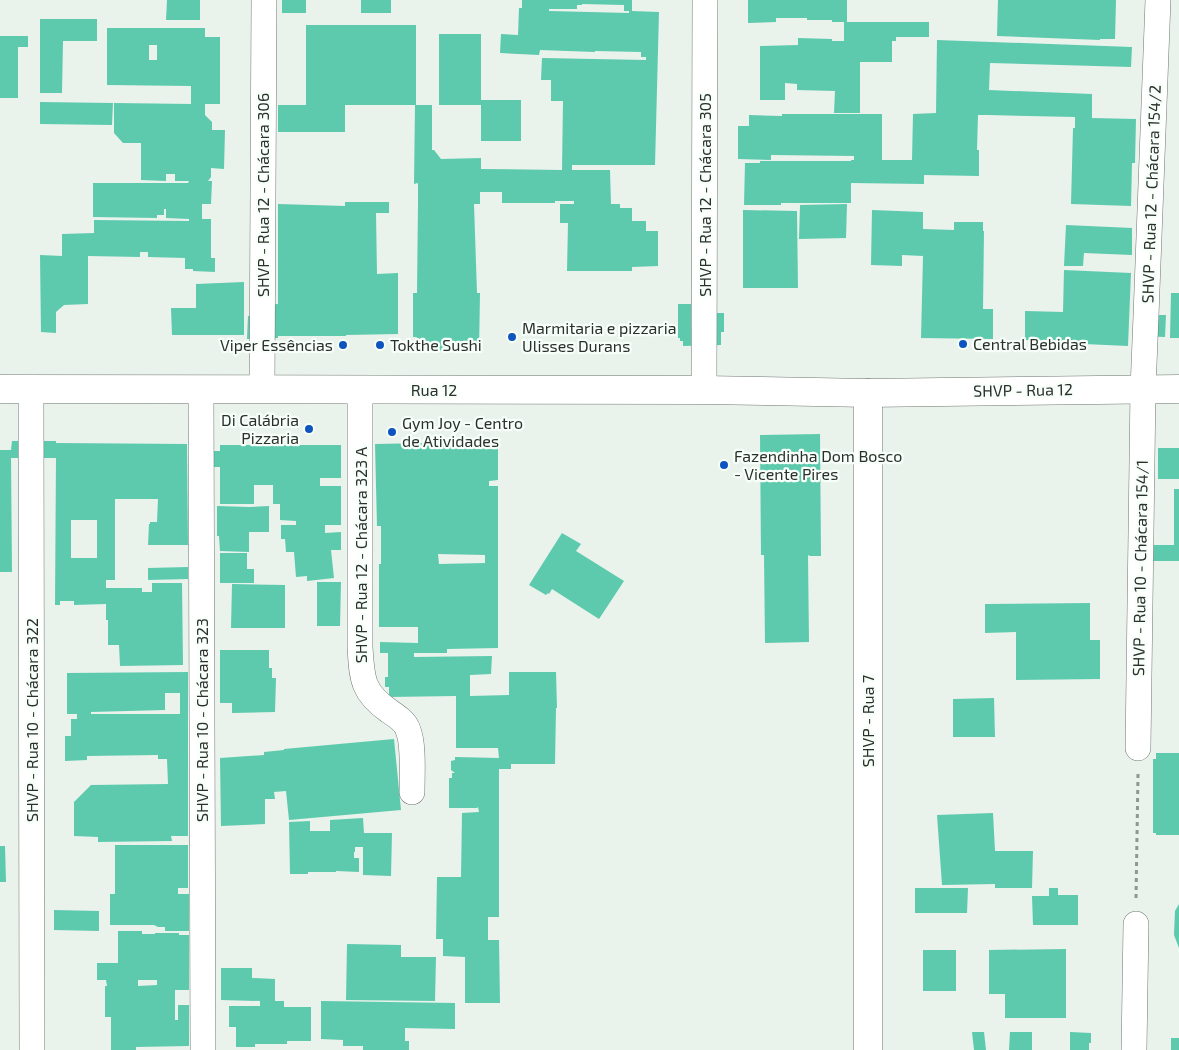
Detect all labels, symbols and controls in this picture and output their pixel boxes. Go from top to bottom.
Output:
street label: SHVP - Rua 12 - Chácara 154/2 [1137,84,1164,304]
street label: SHVP - Rua 12 - Chácara 306 [253,93,272,297]
street label: SHVP - Rua 12 - Chácara 305 [695,93,714,297]
place label: Marmitaria e pizzaria Ulisses Durans [522,318,677,355]
marker: Marmitaria e pizzaria Ulisses Durans [506,331,518,343]
place label: Central Bebidas [973,334,1087,353]
place label: Viper Essências [220,335,333,354]
place label: Tokthe Sushi [390,335,482,354]
marker: Central Bebidas [957,338,969,350]
marker: Viper Essências [337,339,349,351]
marker: Tokthe Sushi [374,339,386,351]
street label: SHVP - Rua 12 [973,379,1073,400]
street label: Rua 12 [411,380,457,399]
place label: Di Calábria Pizzaria [221,410,299,447]
place label: Gym Joy - Centro de Atividades [402,413,523,450]
marker: Di Calábria Pizzaria [303,423,315,435]
marker: Gym Joy - Centro de Atividades [386,426,398,438]
place label: Fazendinha Dom Bosco - Vicente Pires [734,446,902,483]
street label: SHVP - Rua 12 - Chácara 323 A [351,447,370,663]
marker: Fazendinha Dom Bosco - Vicente Pires [718,459,730,471]
street label: SHVP - Rua 10 - Chácara 154/1 [1128,460,1151,676]
street label: SHVP - Rua 10 - Chácara 322 [22,618,41,822]
street label: SHVP - Rua 10 - Chácara 323 [192,618,211,822]
street label: SHVP - Rua 7 [858,675,877,767]

